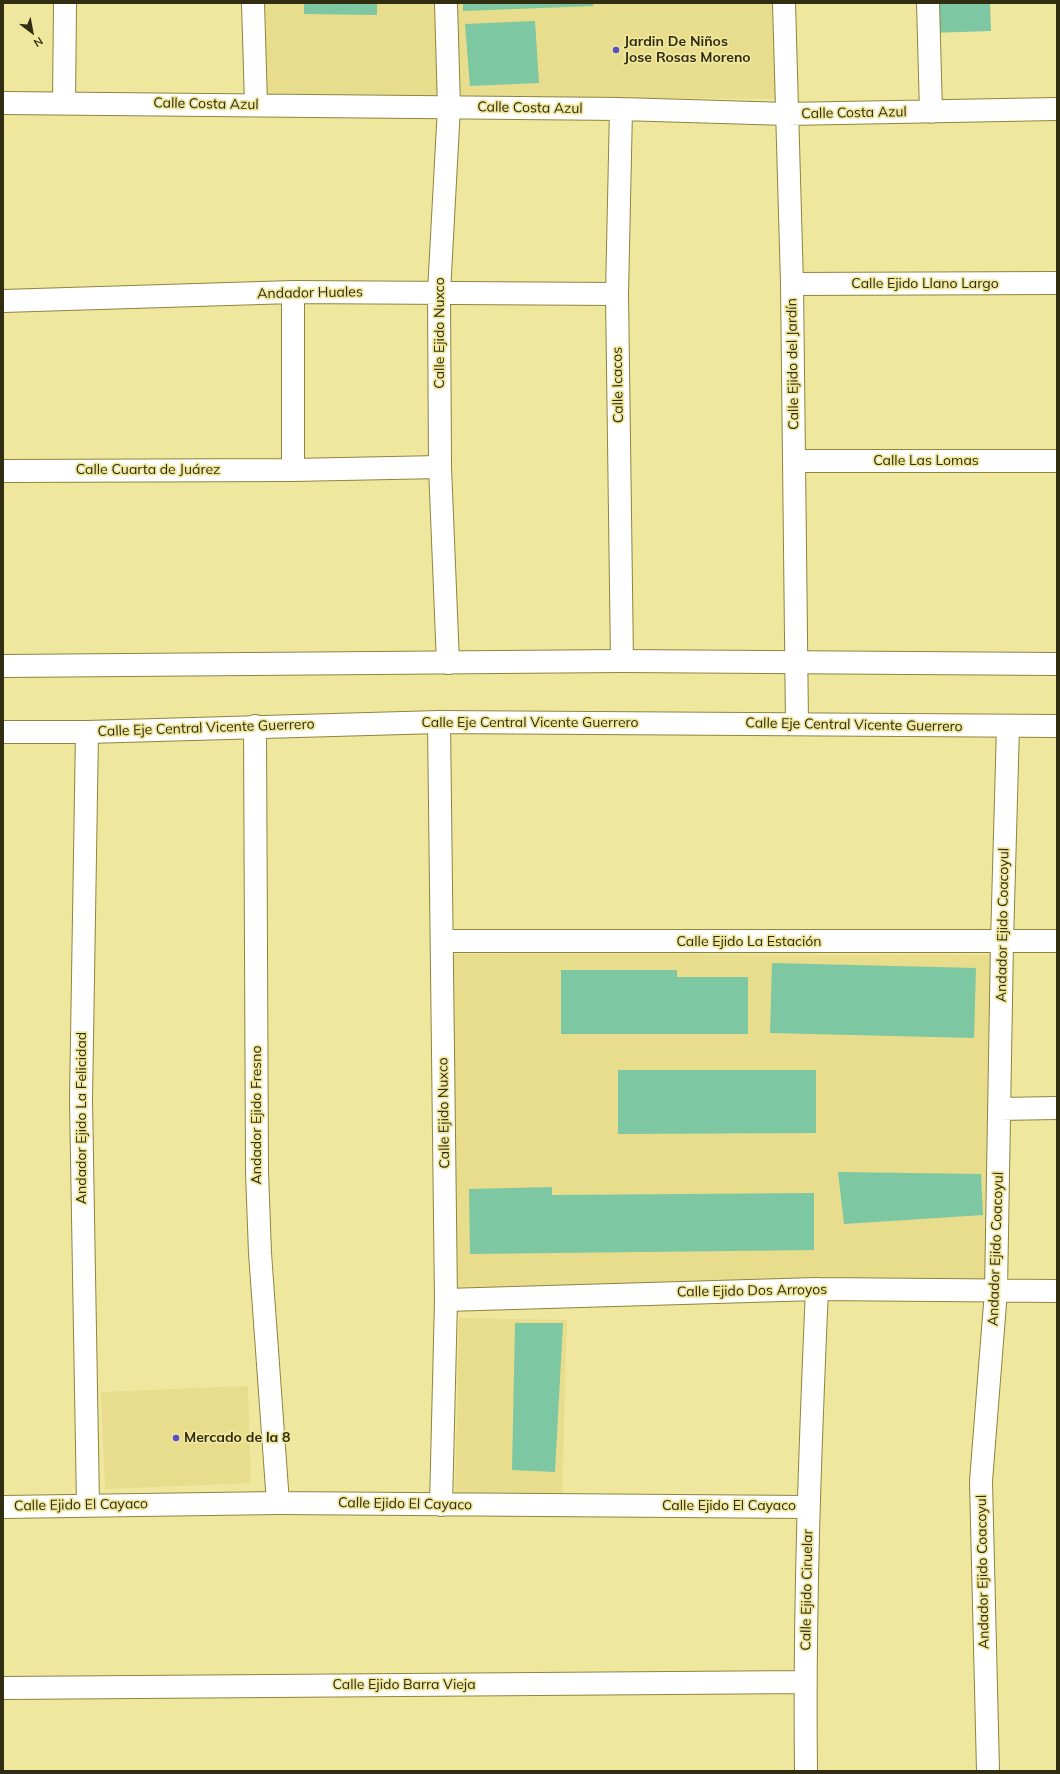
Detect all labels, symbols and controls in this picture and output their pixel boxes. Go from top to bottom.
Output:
north arrow [12,12,52,52]
text: N [31,34,46,50]
place label: Jardin De Niños Jose Rosas Moreno [624,34,751,66]
marker: Jardin De Niños Jose Rosas Moreno [611,45,621,55]
street label: Calle Costa Azul [153,95,259,113]
street label: Calle Costa Azul [477,99,583,117]
street label: Calle Costa Azul [801,104,907,122]
street label: Calle Ejido Llano Largo [851,276,999,292]
street label: Calle Ejido Nuxco [432,277,448,389]
street label: Andador Huales [257,284,363,302]
street label: Calle Ejido del Jardín [783,298,803,430]
street label: Calle Icacos [609,347,627,423]
street label: Calle Las Lomas [873,453,979,469]
street label: Calle Cuarta de Juárez [76,462,220,478]
street label: Calle Eje Central Vicente Guerrero [421,715,639,731]
street label: Calle Eje Central Vicente Guerrero [745,715,963,735]
street label: Calle Eje Central Vicente Guerrero [97,716,315,740]
street label: Andador Ejido Coacoyul [993,848,1013,1002]
street label: Calle Ejido La Estación [676,934,822,950]
street label: Andador Ejido La Felicidad [74,1032,90,1204]
street label: Andador Ejido Fresno [249,1046,265,1184]
street label: Calle Ejido Nuxco [435,1057,453,1169]
street label: Andador Ejido Coacoyul [985,1172,1007,1326]
street label: Calle Ejido Dos Arroyos [677,1281,827,1301]
place label: Mercado de la 8 [184,1430,290,1446]
marker: Mercado de la 8 [171,1433,181,1443]
street label: Calle Ejido El Cayaco [338,1494,472,1514]
street label: Calle Ejido El Cayaco [14,1495,148,1515]
street label: Andador Ejido Coacoyul [973,1495,993,1649]
street label: Calle Ejido El Cayaco [662,1498,796,1514]
street label: Calle Ejido Ciruelar [798,1529,816,1651]
street label: Calle Ejido Barra Vieja [332,1677,476,1693]

